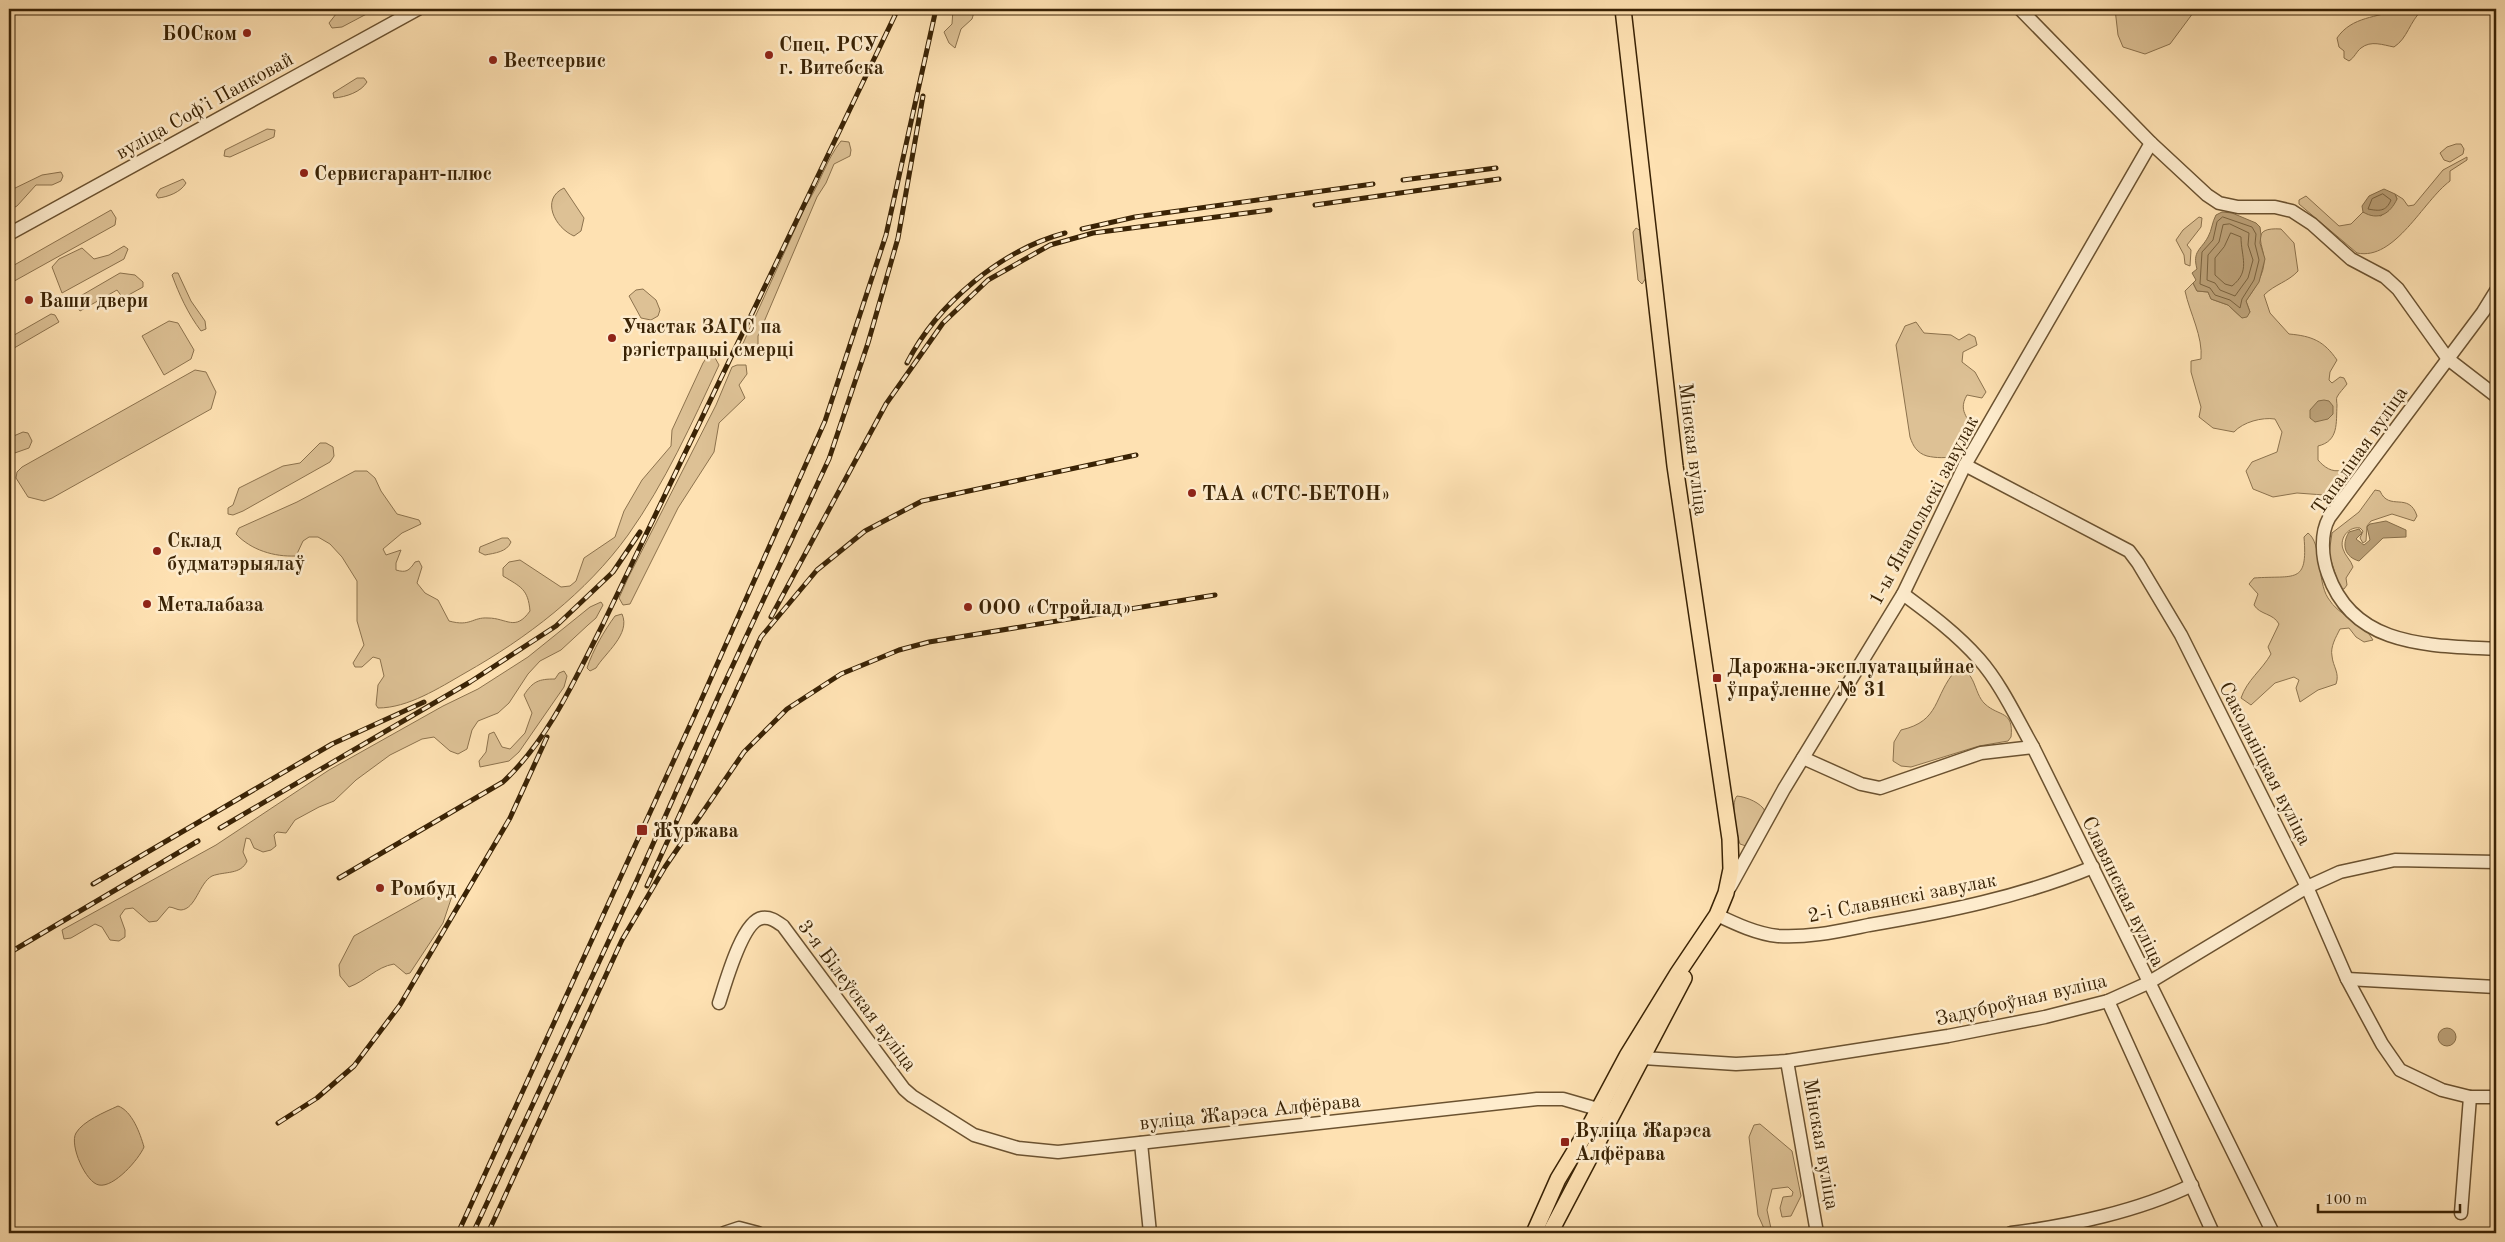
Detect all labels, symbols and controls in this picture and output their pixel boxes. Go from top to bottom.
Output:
place label: БОСком [162,25,237,45]
marker: БОСком [241,27,253,39]
place label: Спец. РСУ г. Витебска [779,36,884,79]
marker: Спец. РСУ г. Витебска [763,49,775,61]
street label: вуліца Софʼі Панковай [113,50,297,164]
place label: Вестсервис [503,52,606,72]
marker: Вестсервис [487,54,499,66]
place label: Сервисгарант-плюс [314,165,492,185]
marker: Сервисгарант-плюс [298,167,310,179]
place label: Ваши двери [39,292,149,312]
marker: Ваши двери [23,294,35,306]
place label: Участак ЗАГС па рэгістрацыі смерці [622,318,794,361]
marker: Участак ЗАГС па рэгістрацыі смерці [606,332,618,344]
street label: Мінская вуліца [1674,382,1710,517]
street label: Тапаліная вуліца [2309,383,2412,519]
street label: 1-ы Янапольскі завулак [1866,413,1983,609]
place label: ТАА «СТС-БЕТОН» [1202,485,1391,505]
marker: ТАА «СТС-БЕТОН» [1186,487,1198,499]
place label: Склад будматэрыялаў [167,532,305,575]
marker: Склад будматэрыялаў [151,545,163,557]
place label: Металабаза [157,596,264,616]
marker: Металабаза [141,598,153,610]
place label: ООО «Стройлад» [978,599,1132,619]
marker: ООО «Стройлад» [962,601,974,613]
place label: Дарожна-эксплуатацыйнае ўпраўленне № 31 [1727,658,1975,701]
marker: Дарожна-эксплуатацыйнае ўпраўленне № 31 [1711,672,1723,684]
street label: Сакольніцкая вуліца [2214,679,2314,849]
street label: Славянская вуліца [2077,814,2167,970]
place label: Журжава [653,822,739,842]
marker: Журжава [635,823,649,837]
street label: 2-і Славянскі завулак [1806,871,1998,927]
place label: Ромбуд [390,880,456,900]
marker: Ромбуд [374,882,386,894]
street label: 3-я Білеўская вуліца [793,917,920,1076]
street label: Задуброўная вуліца [1934,971,2109,1030]
street label: Мінская вуліца [1799,1077,1841,1212]
street label: вуліца Жарэса Алфёрава [1139,1091,1362,1135]
place label: Вуліца Жарэса Алфёрава [1575,1122,1712,1165]
marker: Вуліца Жарэса Алфёрава [1559,1136,1571,1148]
scale bar [2318,1182,2460,1214]
text: 100 m [2325,1193,2367,1208]

